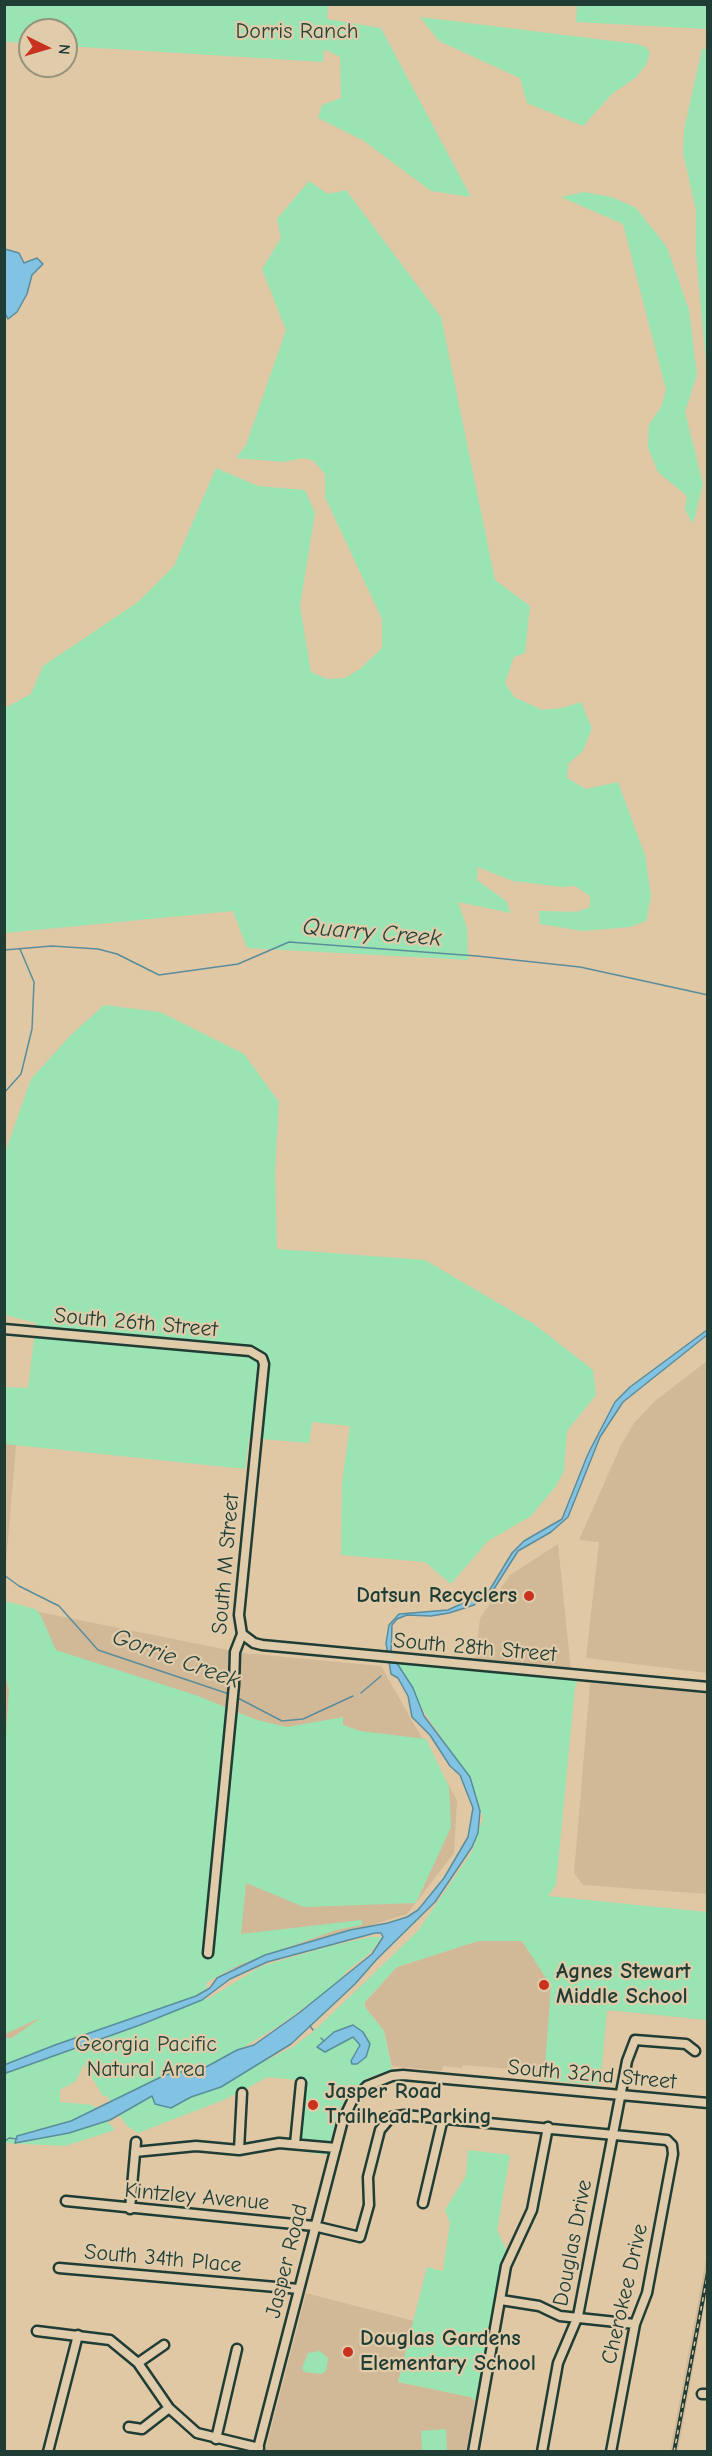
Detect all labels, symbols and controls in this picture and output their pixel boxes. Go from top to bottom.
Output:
north arrow [18,18,78,78]
park label: Dorris Ranch [235,19,359,45]
text: N [55,43,73,55]
water label: Quarry Creek [301,913,443,953]
street label: South 26th Street [53,1303,219,1343]
street label: South M Street [207,1492,245,1636]
place label: Datsun Recyclers [356,1583,517,1609]
marker: Datsun Recyclers [522,1589,536,1603]
water label: Gorrie Creek [108,1623,244,1695]
street label: South 28th Street [392,1628,558,1668]
place label: Agnes Stewart Middle School [556,1959,691,2011]
marker: Agnes Stewart Middle School [537,1978,551,1992]
park label: Georgia Pacific Natural Area [75,2032,217,2084]
street label: South 32nd Street [506,2054,678,2096]
place label: Jasper Road Trailhead Parking [325,2079,492,2130]
marker: Jasper Road Trailhead Parking [306,2098,320,2112]
street label: Douglas Drive [548,2177,598,2309]
street label: Kintzley Avenue [123,2178,271,2216]
street label: Jasper Road [260,2201,314,2321]
street label: Cherokee Drive [596,2221,654,2367]
street label: South 34th Place [83,2239,243,2279]
place label: Douglas Gardens Elementary School [360,2326,536,2378]
marker: Douglas Gardens Elementary School [341,2345,355,2359]

